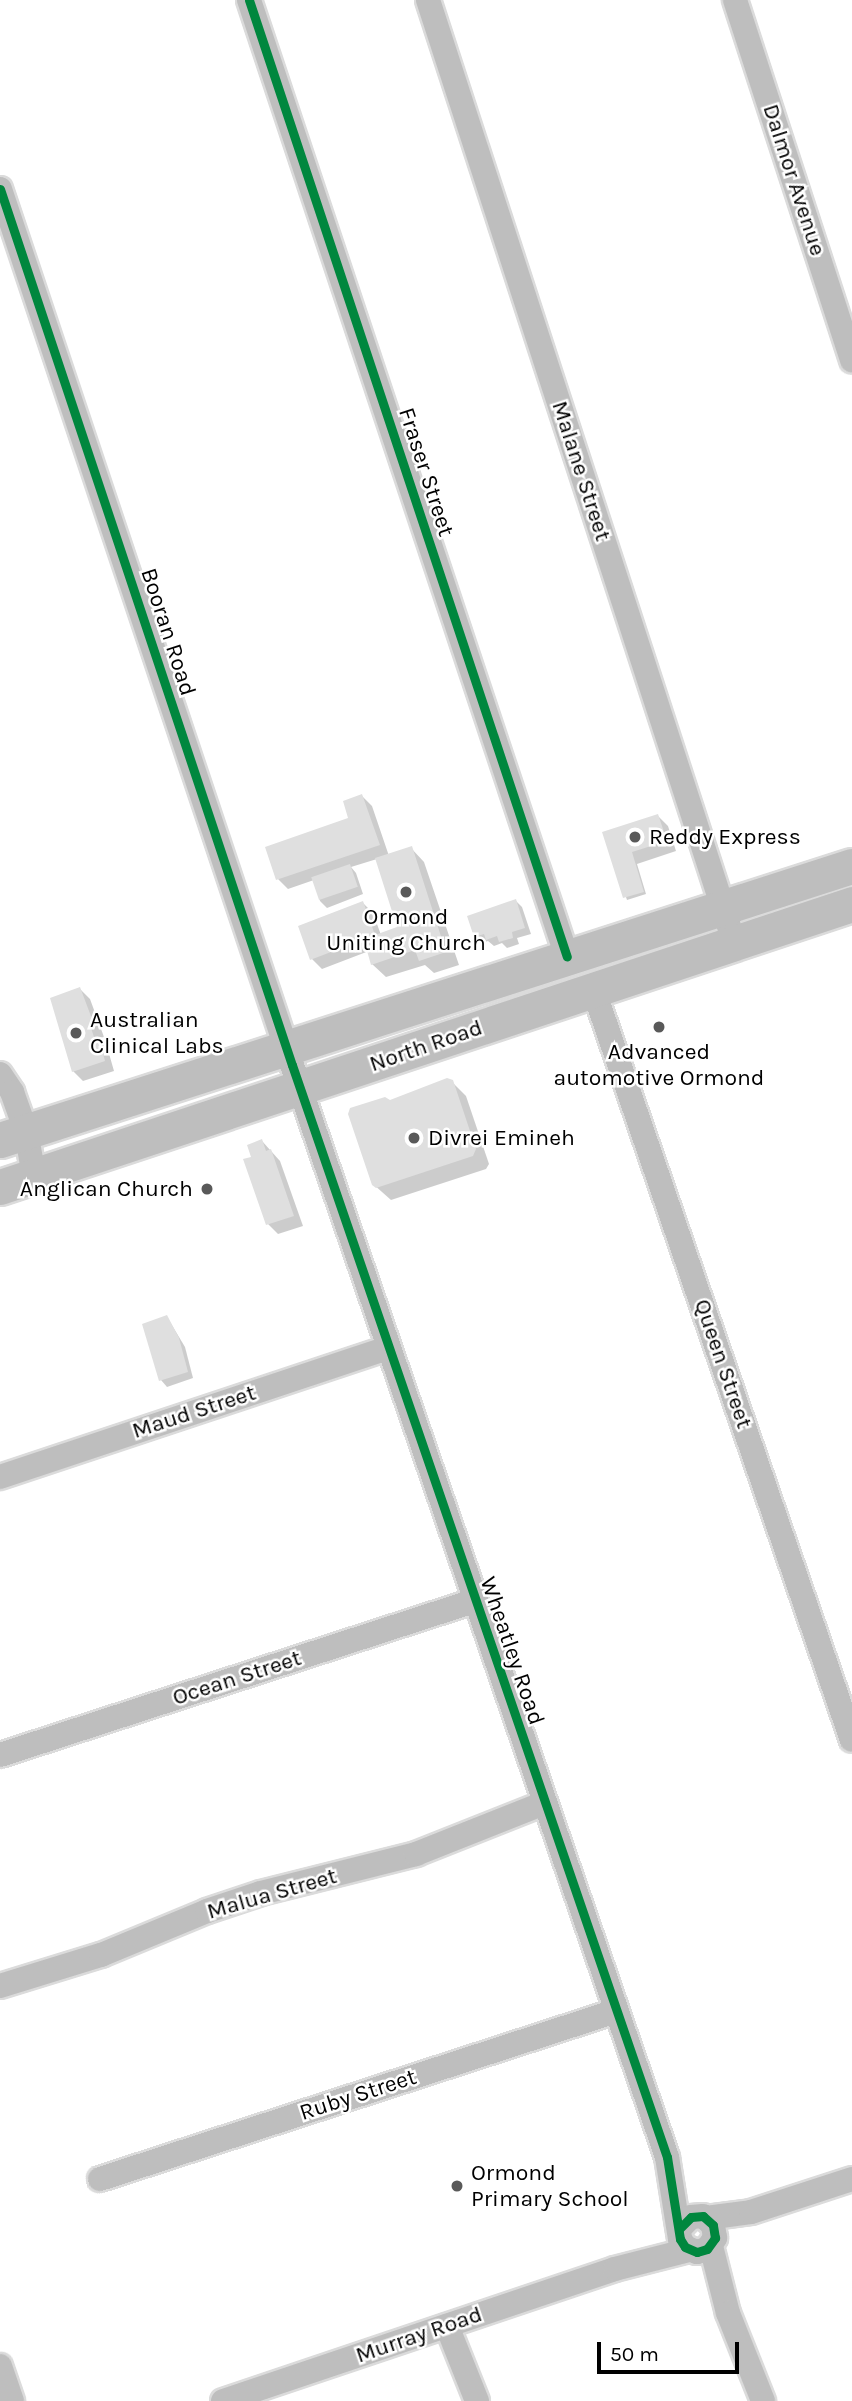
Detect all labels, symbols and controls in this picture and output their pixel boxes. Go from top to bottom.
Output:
street label: Dalmor Avenue [756,101,832,259]
street label: Malane Street [545,398,617,544]
street label: Fraser Street [392,404,460,540]
street label: Booran Road [134,565,202,699]
place label: Reddy Express [649,823,801,851]
marker: Reddy Express [627,829,643,845]
marker: Ormond Uniting Church [398,884,414,900]
place label: Ormond Uniting Church [326,903,486,957]
place label: Australian Clinical Labs [90,1006,224,1060]
street label: North Road [366,1014,486,1078]
marker: Advanced automotive Ormond [651,1019,667,1035]
marker: Australian Clinical Labs [68,1025,84,1041]
place label: Advanced automotive Ormond [554,1038,764,1092]
place label: Divrei Emineh [428,1124,575,1152]
marker: Divrei Emineh [406,1130,422,1146]
place label: Anglican Church [20,1175,193,1203]
marker: Anglican Church [199,1181,215,1197]
street label: Queen Street [688,1296,758,1432]
street label: Maud Street [129,1379,259,1445]
street label: Wheatley Road [474,1573,550,1729]
street label: Ocean Street [169,1644,305,1712]
street label: Malua Street [204,1862,340,1926]
street label: Ruby Street [296,2063,420,2127]
place label: Ormond Primary School [471,2159,629,2213]
marker: Ormond Primary School [449,2178,465,2194]
street label: Murray Road [352,2300,486,2370]
scale bar [600,2328,742,2372]
text: 50 m [610,2342,659,2366]

